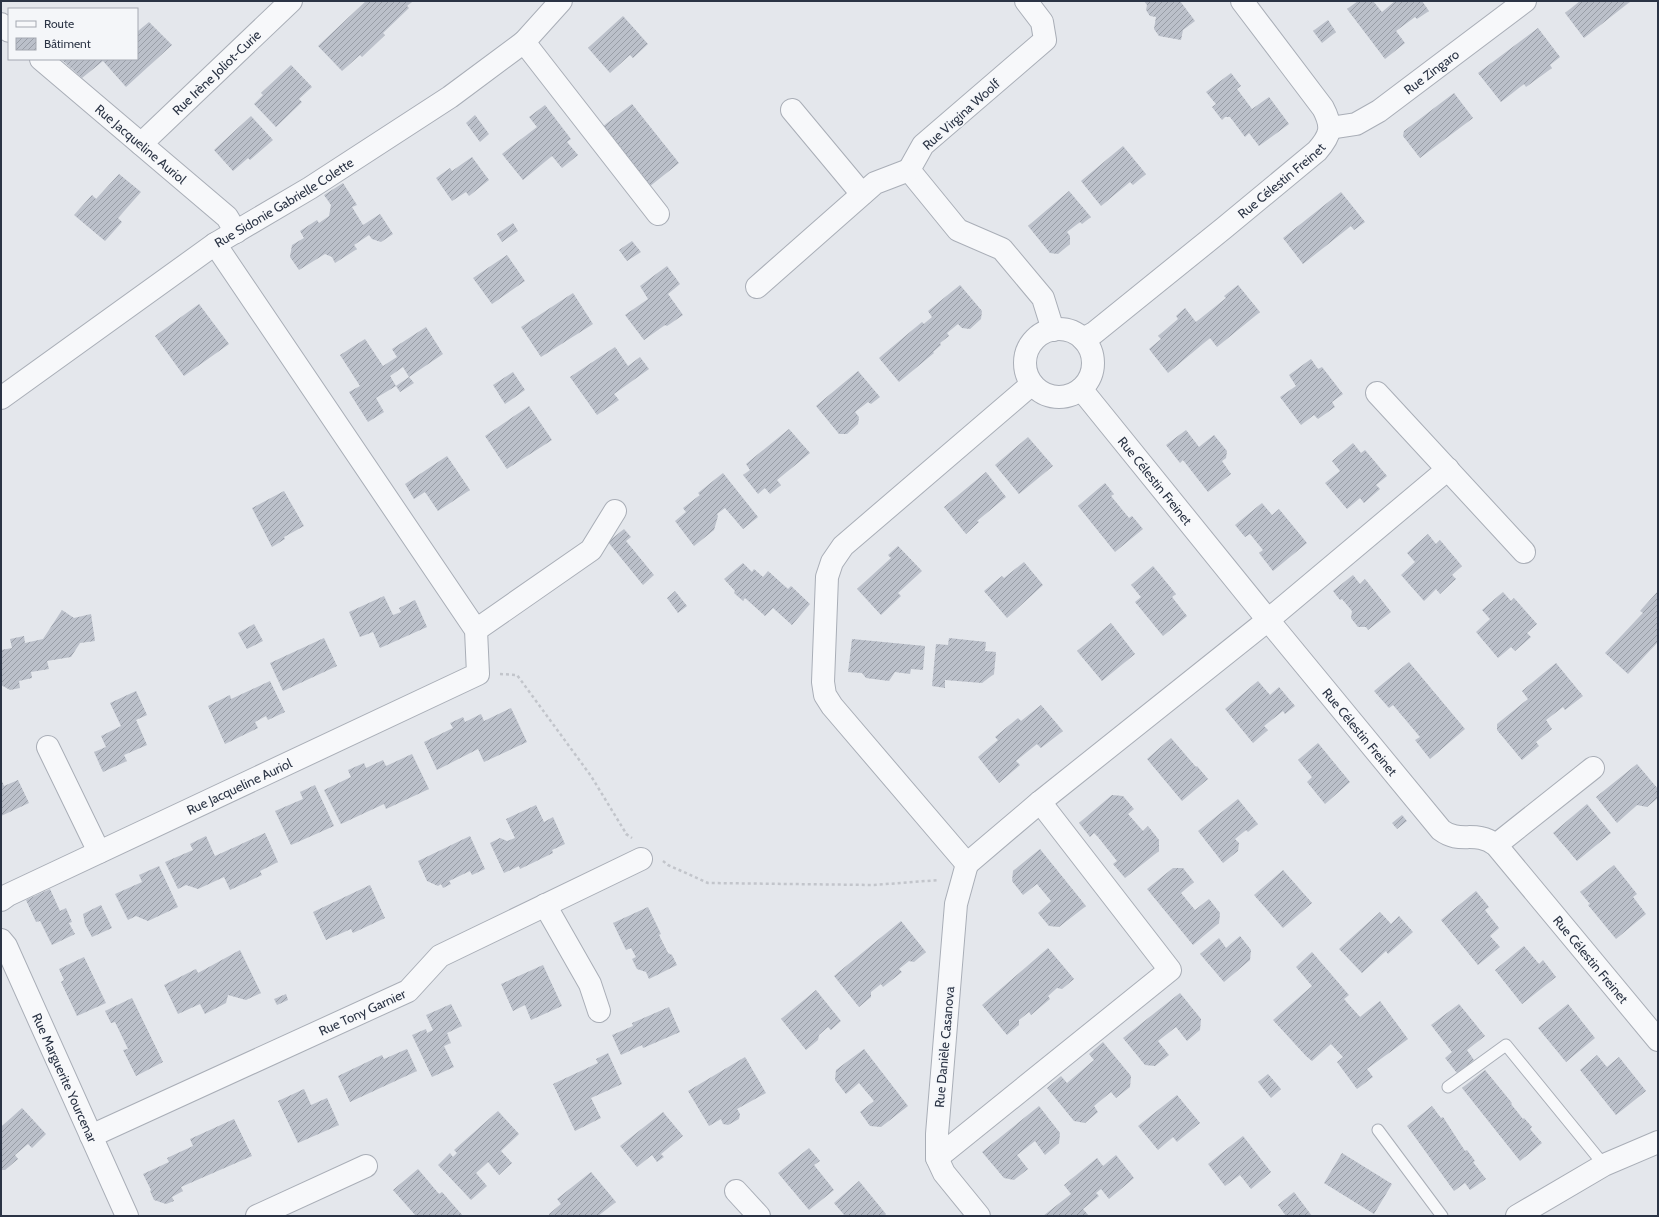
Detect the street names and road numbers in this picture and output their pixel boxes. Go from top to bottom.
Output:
street label: Rue Irène Joliot-Curie [169,26,264,118]
street label: Rue Zingaro [1400,46,1462,98]
street label: Rue Virgina Woolf [919,75,1004,153]
street label: Rue Jacqueline Auriol [92,101,190,187]
street label: Rue Célestin Freinet [1234,139,1329,221]
street label: Rue Sidonie Gabrielle Colette [211,154,357,251]
street label: Rue Célestin Freinet [1115,433,1196,529]
street label: Rue Célestin Freinet [1319,685,1401,779]
street label: Rue Jacqueline Auriol [184,755,294,818]
street label: Rue Célestin Freinet [1550,912,1632,1007]
street label: Rue Tony Garnier [316,985,409,1039]
street label: Rue Danièle Casanova [931,985,957,1108]
street label: Rue Marguerite Yourcenar [29,1010,101,1146]

